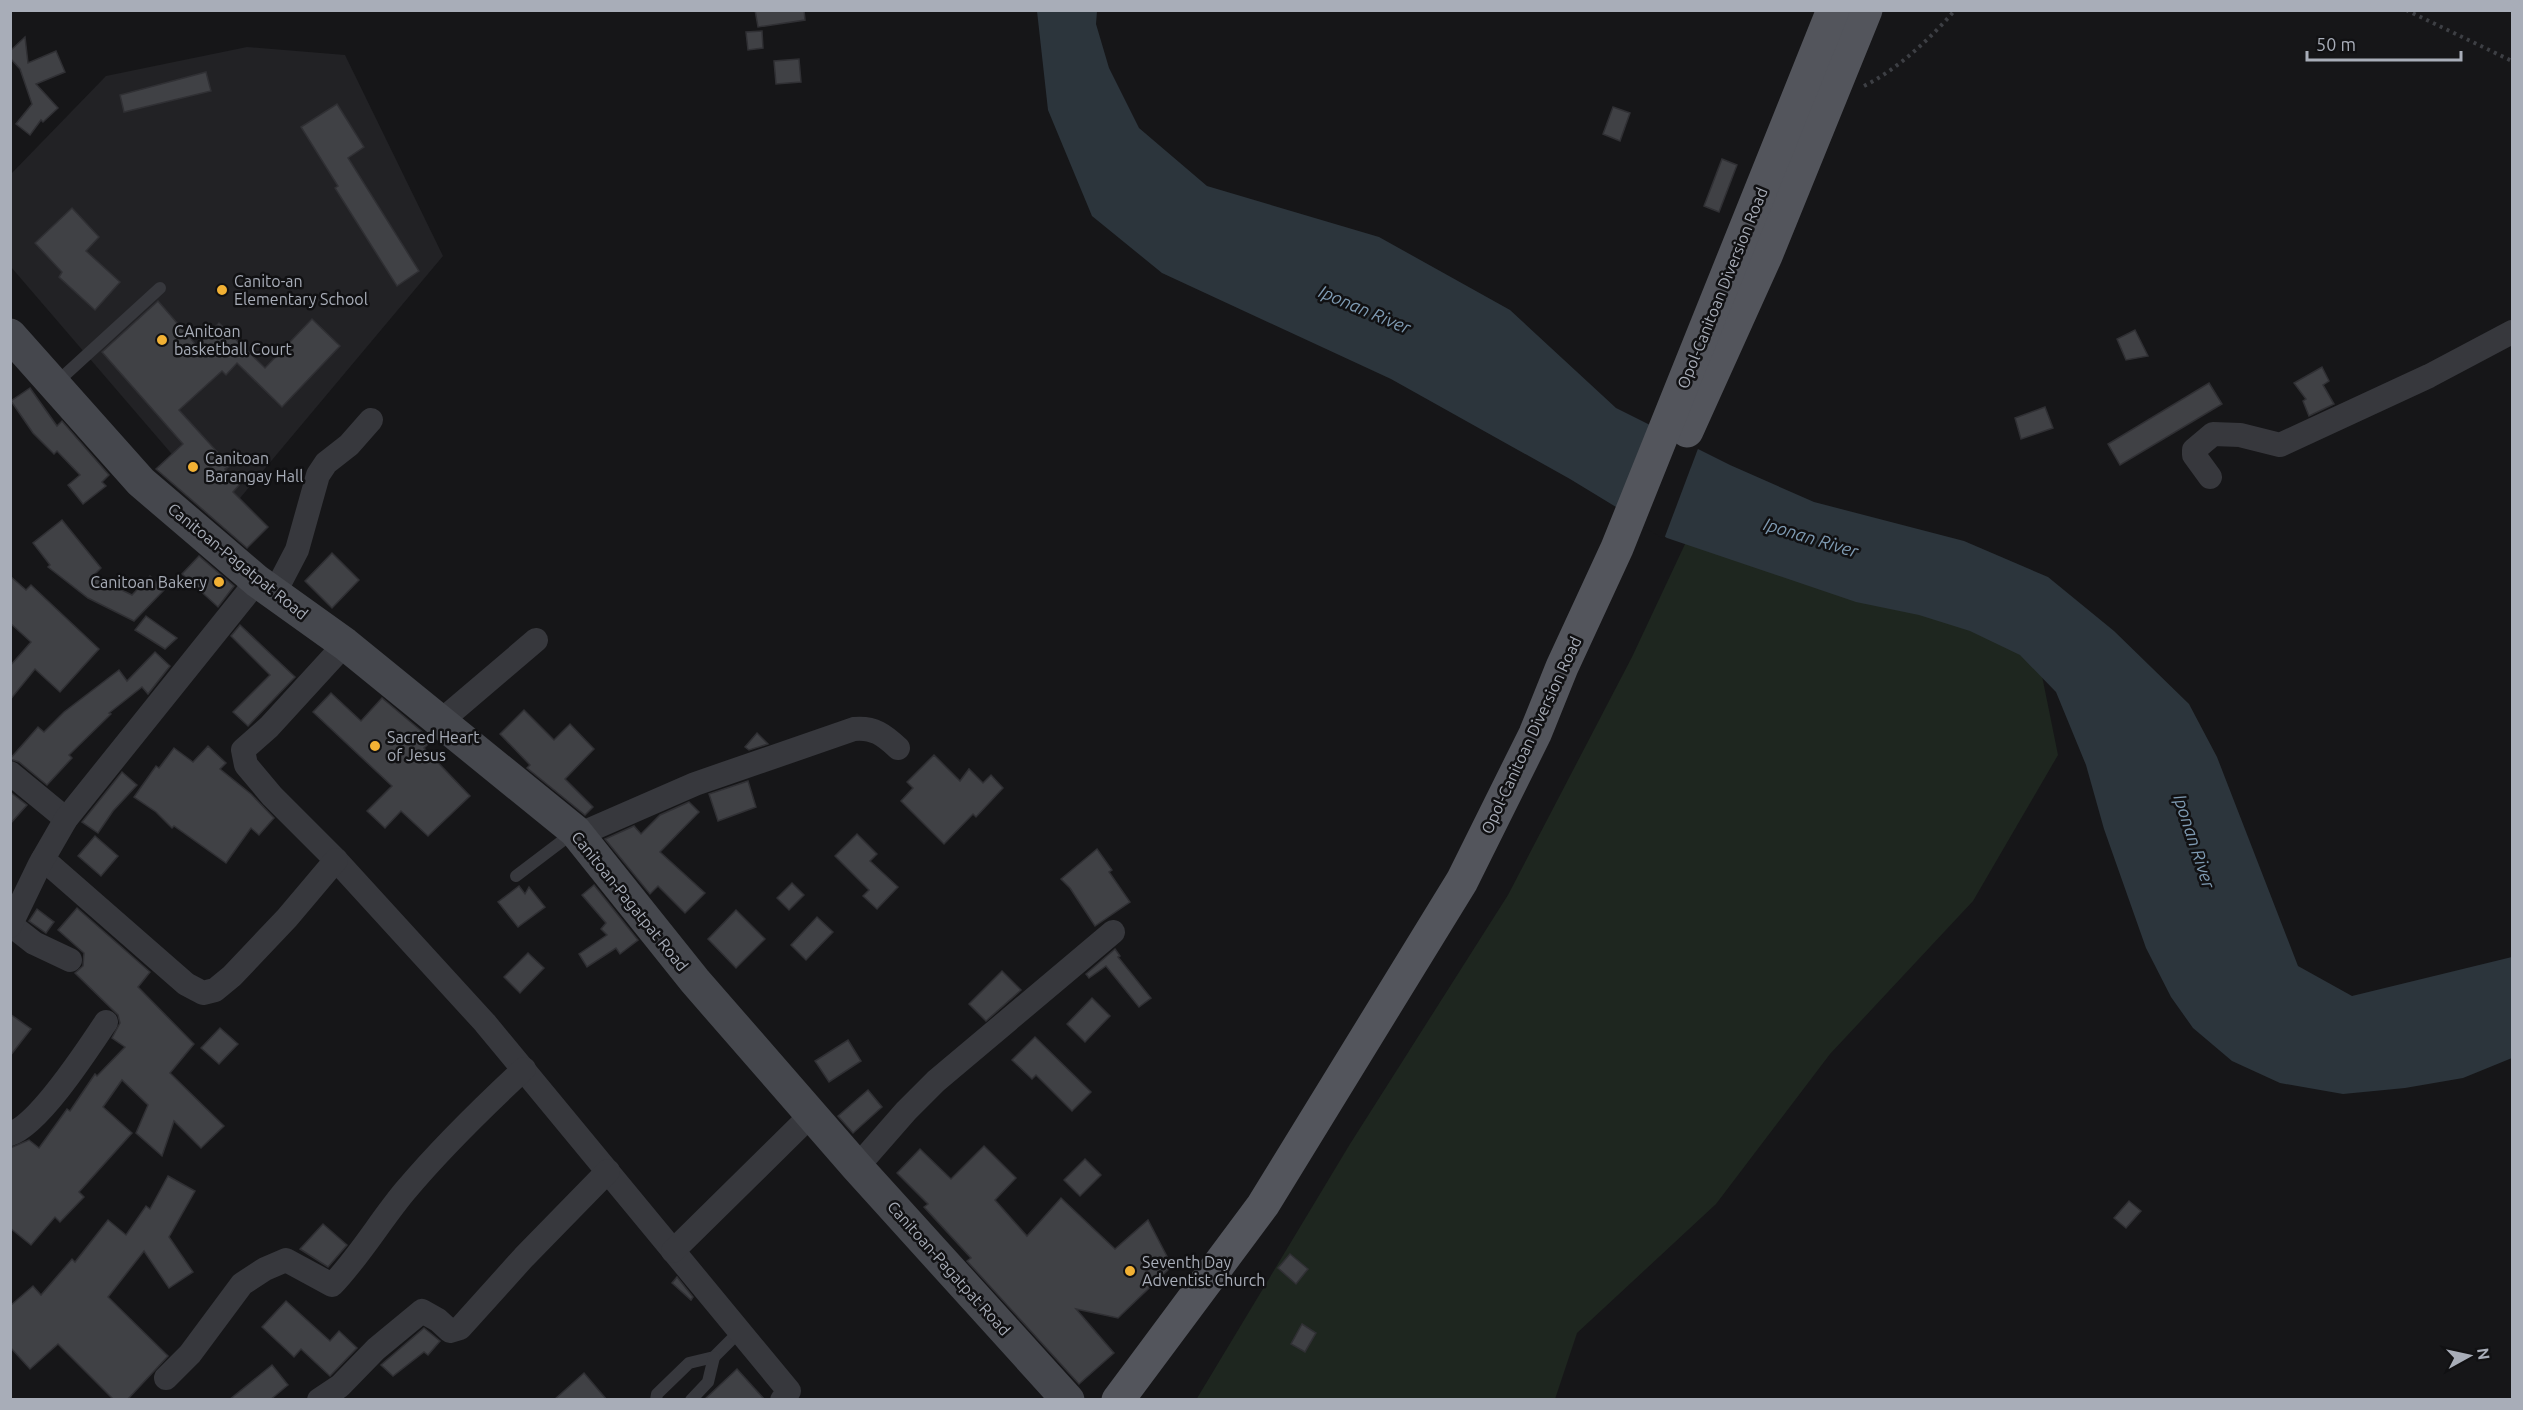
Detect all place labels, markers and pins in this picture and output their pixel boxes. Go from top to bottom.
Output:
place label: Canito-an Elementary School [234,272,368,308]
marker: Canito-an Elementary School [215,283,229,297]
place label: CAnitoan basketball Court [174,322,292,358]
marker: CAnitoan basketball Court [155,333,169,347]
place label: Canitoan Barangay Hall [205,449,303,485]
marker: Canitoan Barangay Hall [186,460,200,474]
place label: Canitoan Bakery [90,573,207,591]
marker: Canitoan Bakery [212,575,226,589]
place label: Sacred Heart of Jesus [387,728,480,764]
marker: Sacred Heart of Jesus [368,739,382,753]
place label: Seventh Day Adventist Church [1142,1253,1265,1289]
marker: Seventh Day Adventist Church [1123,1264,1137,1278]

